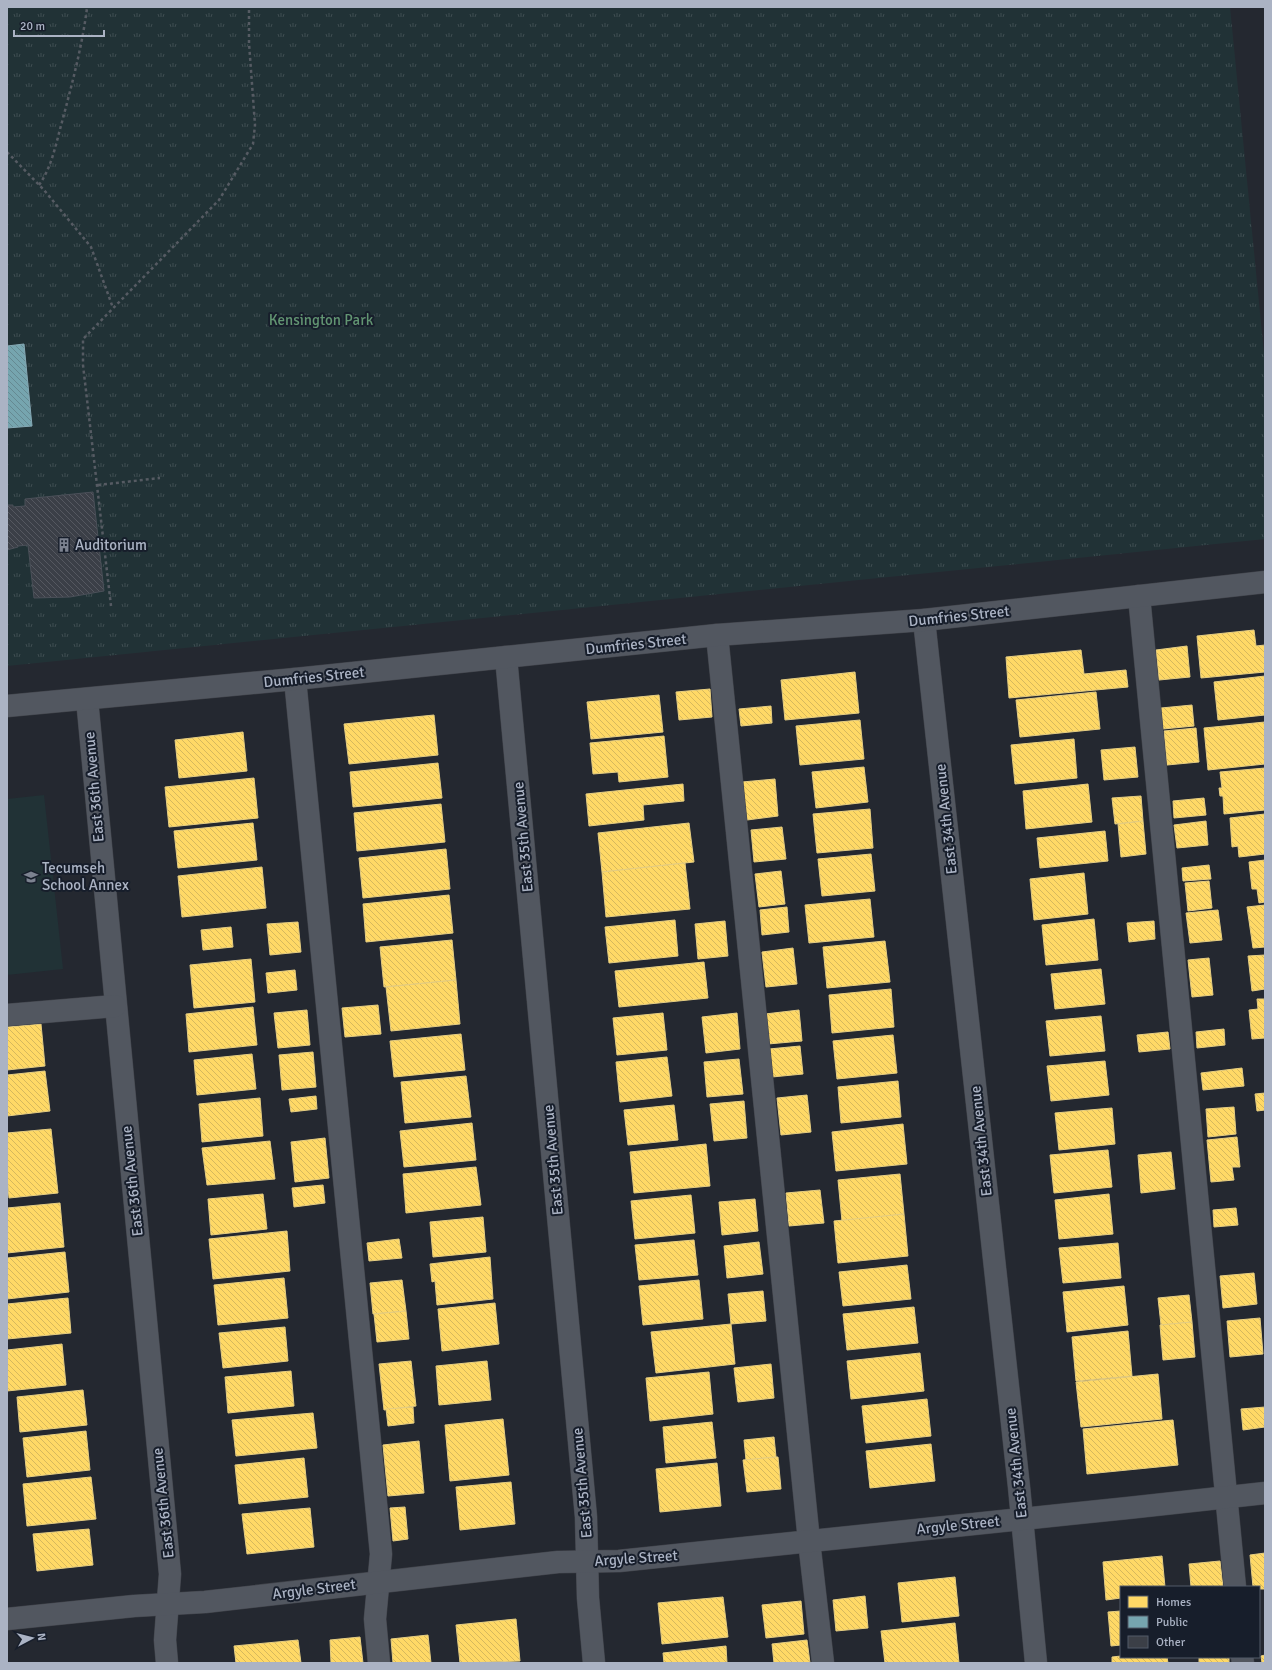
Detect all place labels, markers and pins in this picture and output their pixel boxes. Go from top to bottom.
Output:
place label: Auditorium [75,536,147,554]
building icon: Auditorium [56,537,72,553]
place label: Tecumseh School Annex [42,859,129,894]
school or university icon: Tecumseh School Annex [23,869,39,885]

